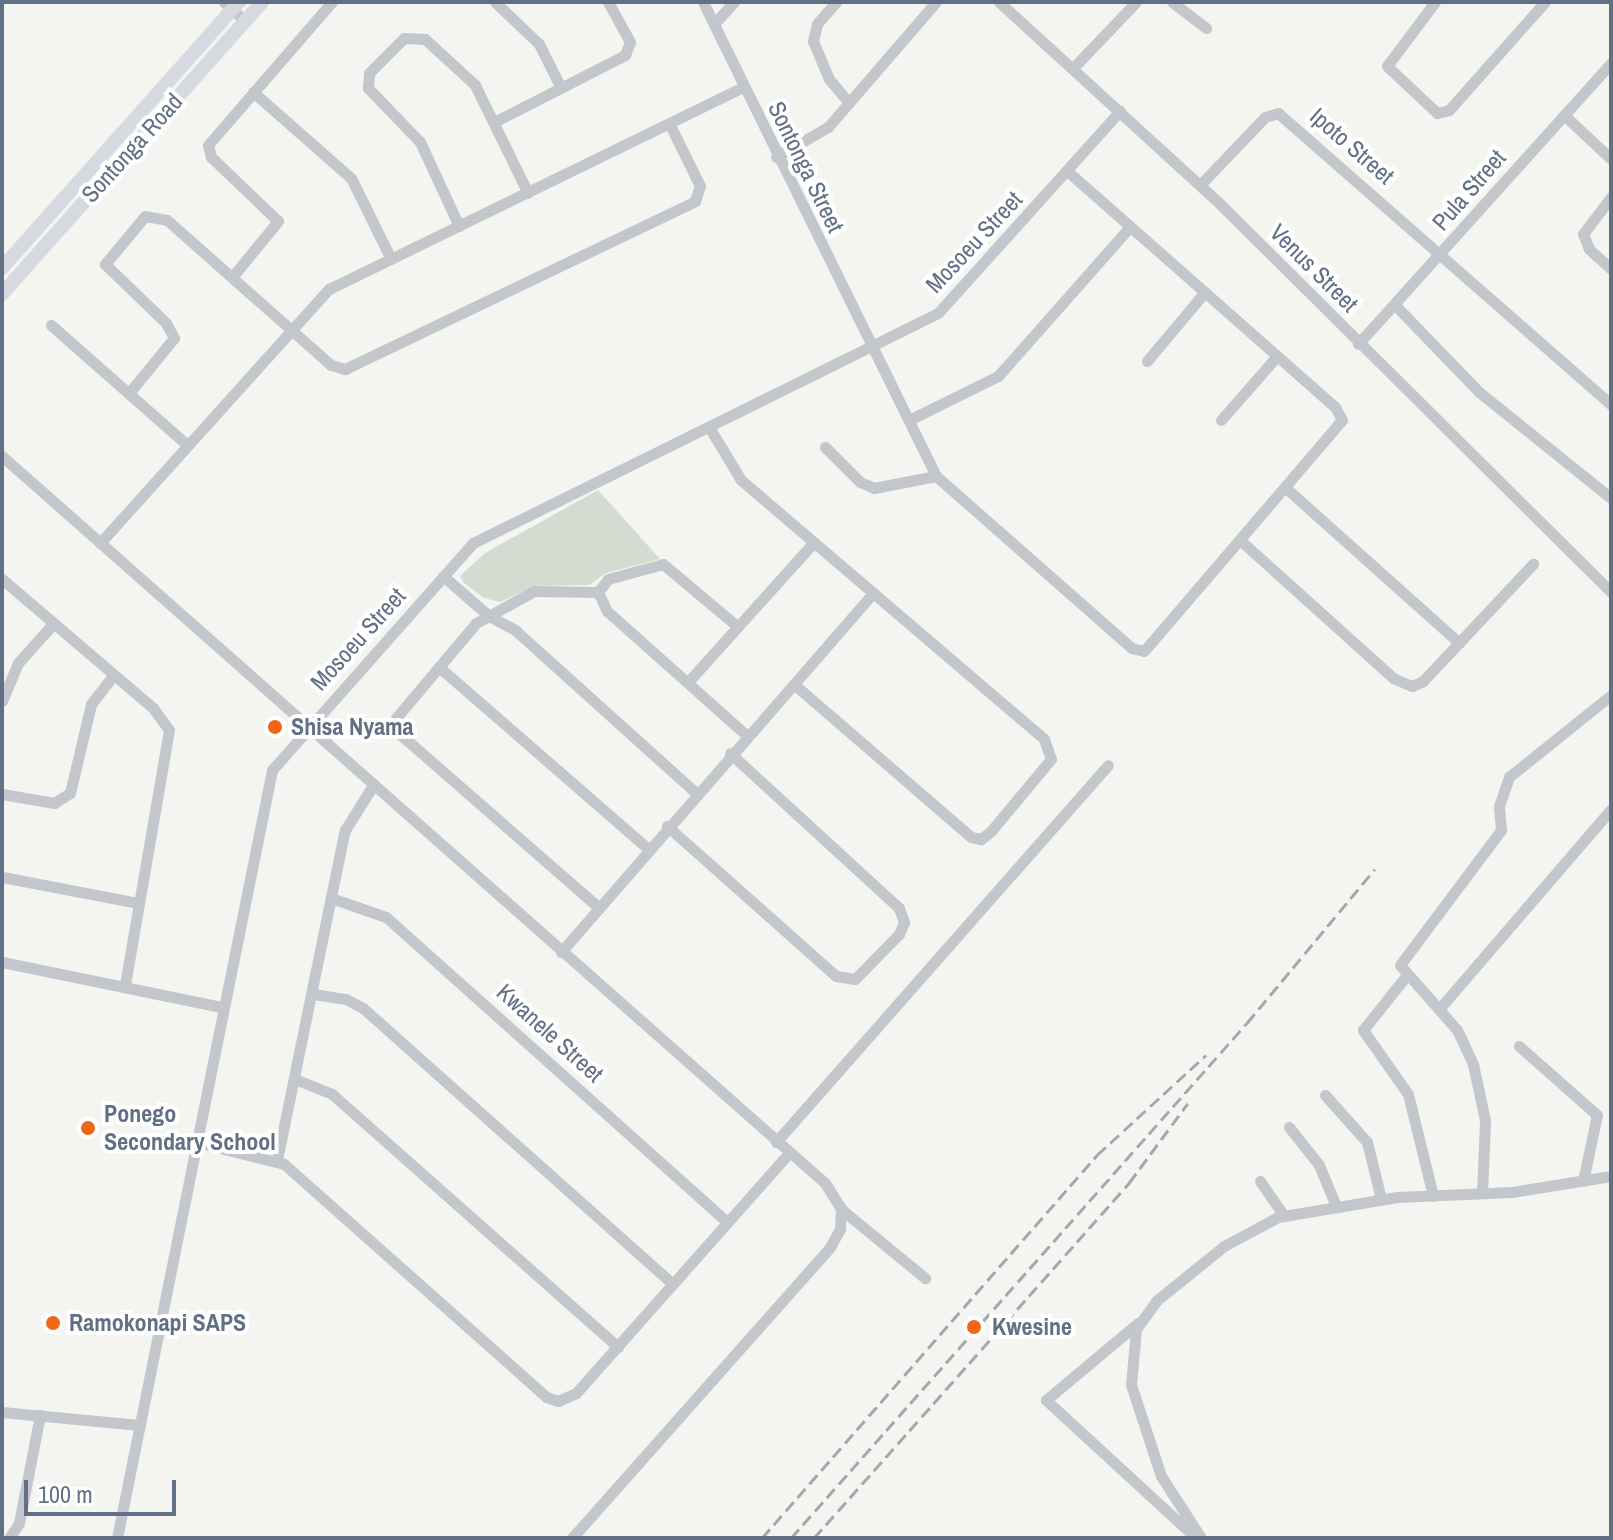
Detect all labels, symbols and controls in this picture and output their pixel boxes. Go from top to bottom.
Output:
street label: Sontonga Road [76,88,188,208]
street label: Sontonga Street [762,97,850,237]
street label: Ipoto Street [1304,102,1400,190]
street label: Pula Street [1426,144,1512,236]
street label: Mosoeu Street [920,185,1028,299]
street label: Venus Street [1264,218,1364,318]
street label: Mosoeu Street [304,582,412,696]
place label: Shisa Nyama [291,713,414,741]
marker: Shisa Nyama [266,718,284,736]
street label: Kwanele Street [491,978,609,1088]
place label: Ponego Secondary School [104,1100,276,1156]
marker: Ponego Secondary School [79,1119,97,1137]
place label: Ramokonapi SAPS [69,1309,246,1337]
place label: Kwesine [992,1313,1072,1341]
marker: Ramokonapi SAPS [44,1314,62,1332]
marker: Kwesine [963,1316,985,1338]
scale bar [28,1464,180,1514]
text: 100 m [38,1478,93,1510]

